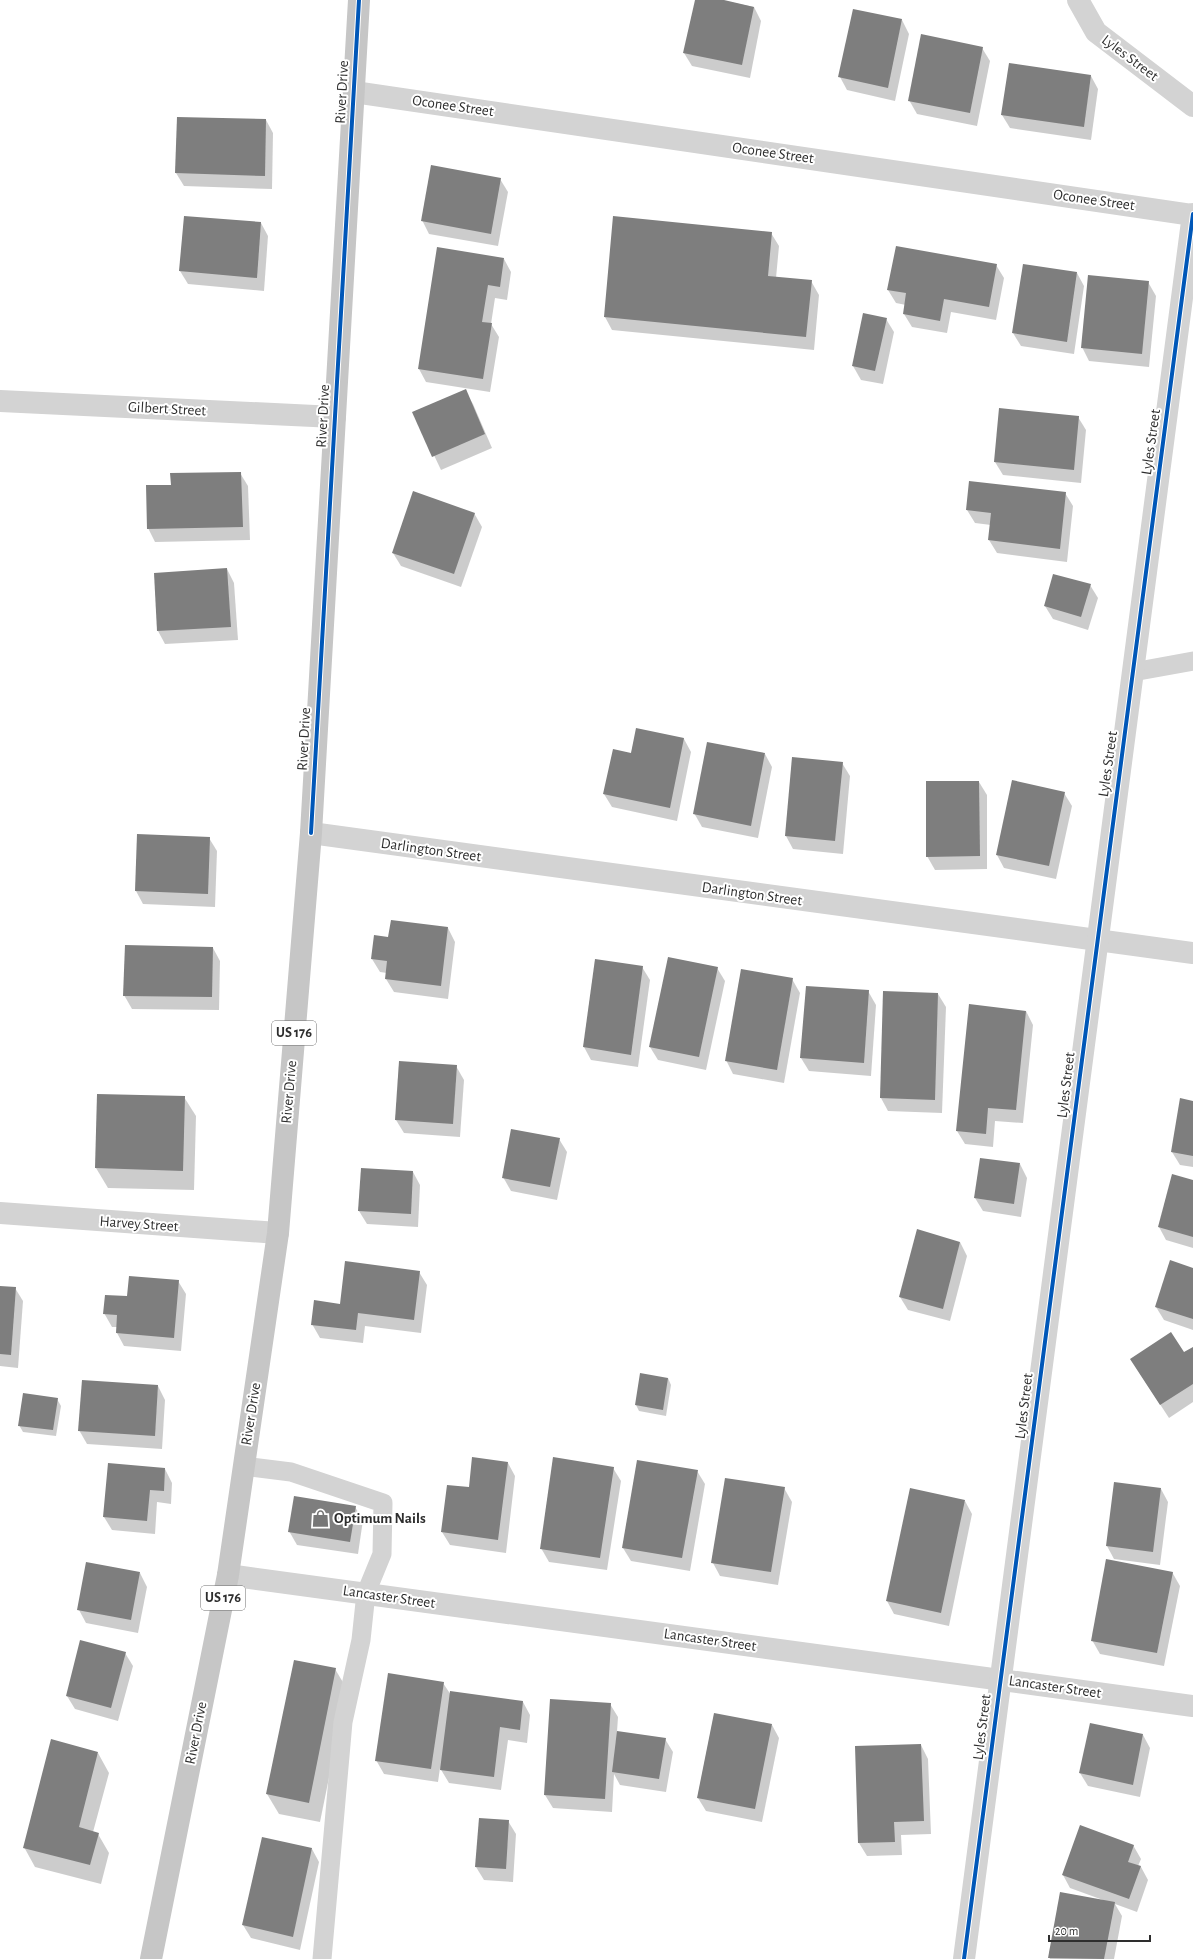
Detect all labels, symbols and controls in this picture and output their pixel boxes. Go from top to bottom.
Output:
street label: Lyles Street [1099,32,1161,84]
street label: River Drive [333,60,351,124]
street label: Oconee Street [411,93,495,119]
street label: Oconee Street [731,140,815,166]
street label: Oconee Street [1052,187,1136,213]
street label: River Drive [314,384,332,448]
street label: Gilbert Street [127,399,207,419]
street label: Lyles Street [1139,408,1163,476]
street label: River Drive [295,707,313,771]
street label: Lyles Street [1096,730,1120,798]
street label: Darlington Street [380,836,482,864]
street label: Darlington Street [701,880,803,908]
road number: US 176 [272,1021,316,1045]
street label: Lyles Street [1055,1051,1078,1119]
street label: River Drive [279,1060,299,1124]
street label: Harvey Street [99,1214,179,1234]
street label: Lyles Street [1013,1372,1036,1440]
street label: River Drive [239,1381,263,1447]
shop icon: Optimum Nails [311,1508,331,1528]
place label: Optimum Nails [334,1511,426,1526]
street label: Lancaster Street [342,1583,436,1611]
road number: US 176 [201,1586,245,1610]
street label: Lancaster Street [663,1626,757,1654]
street label: Lancaster Street [1008,1673,1102,1701]
street label: Lyles Street [971,1693,994,1761]
street label: River Drive [183,1700,209,1766]
scale bar [1049,1917,1150,1943]
text: 20 m [1055,1925,1078,1937]

